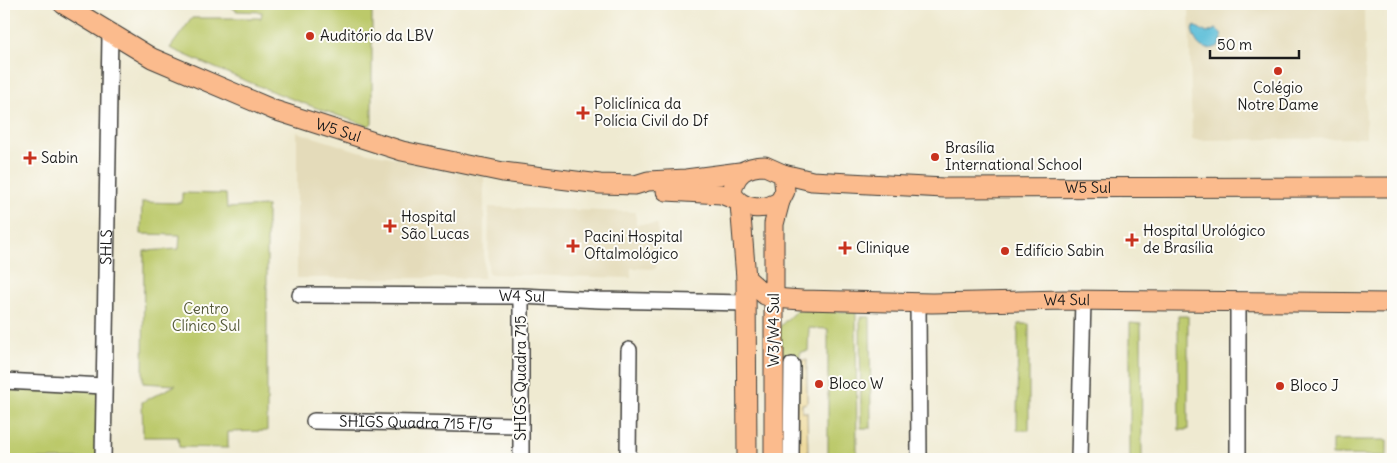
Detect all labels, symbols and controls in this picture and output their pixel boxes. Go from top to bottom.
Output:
place label: Auditório da LBV [320,26,434,45]
scale bar [1210,28,1298,60]
marker: Auditório da LBV [304,30,316,42]
text: 50 m [1217,35,1252,54]
marker: Colégio Notre Dame [1272,65,1284,77]
place label: Colégio Notre Dame [1237,78,1319,114]
place label: Policlínica da Polícia Civil do Df [594,94,709,130]
marker: Policlínica da Polícia Civil do Df [576,106,590,120]
street label: W5 Sul [313,114,363,146]
place label: Brasília International School [945,138,1082,174]
place label: Sabin [41,148,79,167]
marker: Sabin [23,151,37,165]
marker: Brasília International School [929,151,941,163]
street label: W5 Sul [1065,178,1111,197]
place label: Hospital São Lucas [401,207,470,243]
marker: Hospital São Lucas [383,219,397,233]
place label: Hospital Urológico de Brasília [1143,221,1265,257]
place label: Pacini Hospital Oftalmológico [584,227,683,263]
street label: SHLS [96,229,116,265]
marker: Hospital Urológico de Brasília [1125,233,1139,247]
place label: Clinique [856,238,910,257]
marker: Pacini Hospital Oftalmológico [566,239,580,253]
marker: Clinique [838,241,852,255]
place label: Edifício Sabin [1015,241,1105,260]
marker: Edifício Sabin [999,245,1011,257]
street label: W4 Sul [499,286,546,306]
street label: W4 Sul [1043,290,1090,309]
street label: W3/W4 Sul [764,293,783,367]
park label: Centro Clínico Sul [172,299,240,335]
street label: SHIGS Quadra 715 [511,315,530,441]
place label: Bloco W [829,374,884,393]
place label: Bloco J [1290,376,1339,395]
marker: Bloco W [813,378,825,390]
marker: Bloco J [1274,380,1286,392]
street label: SHIGS Quadra 715 F/G [339,411,493,433]

